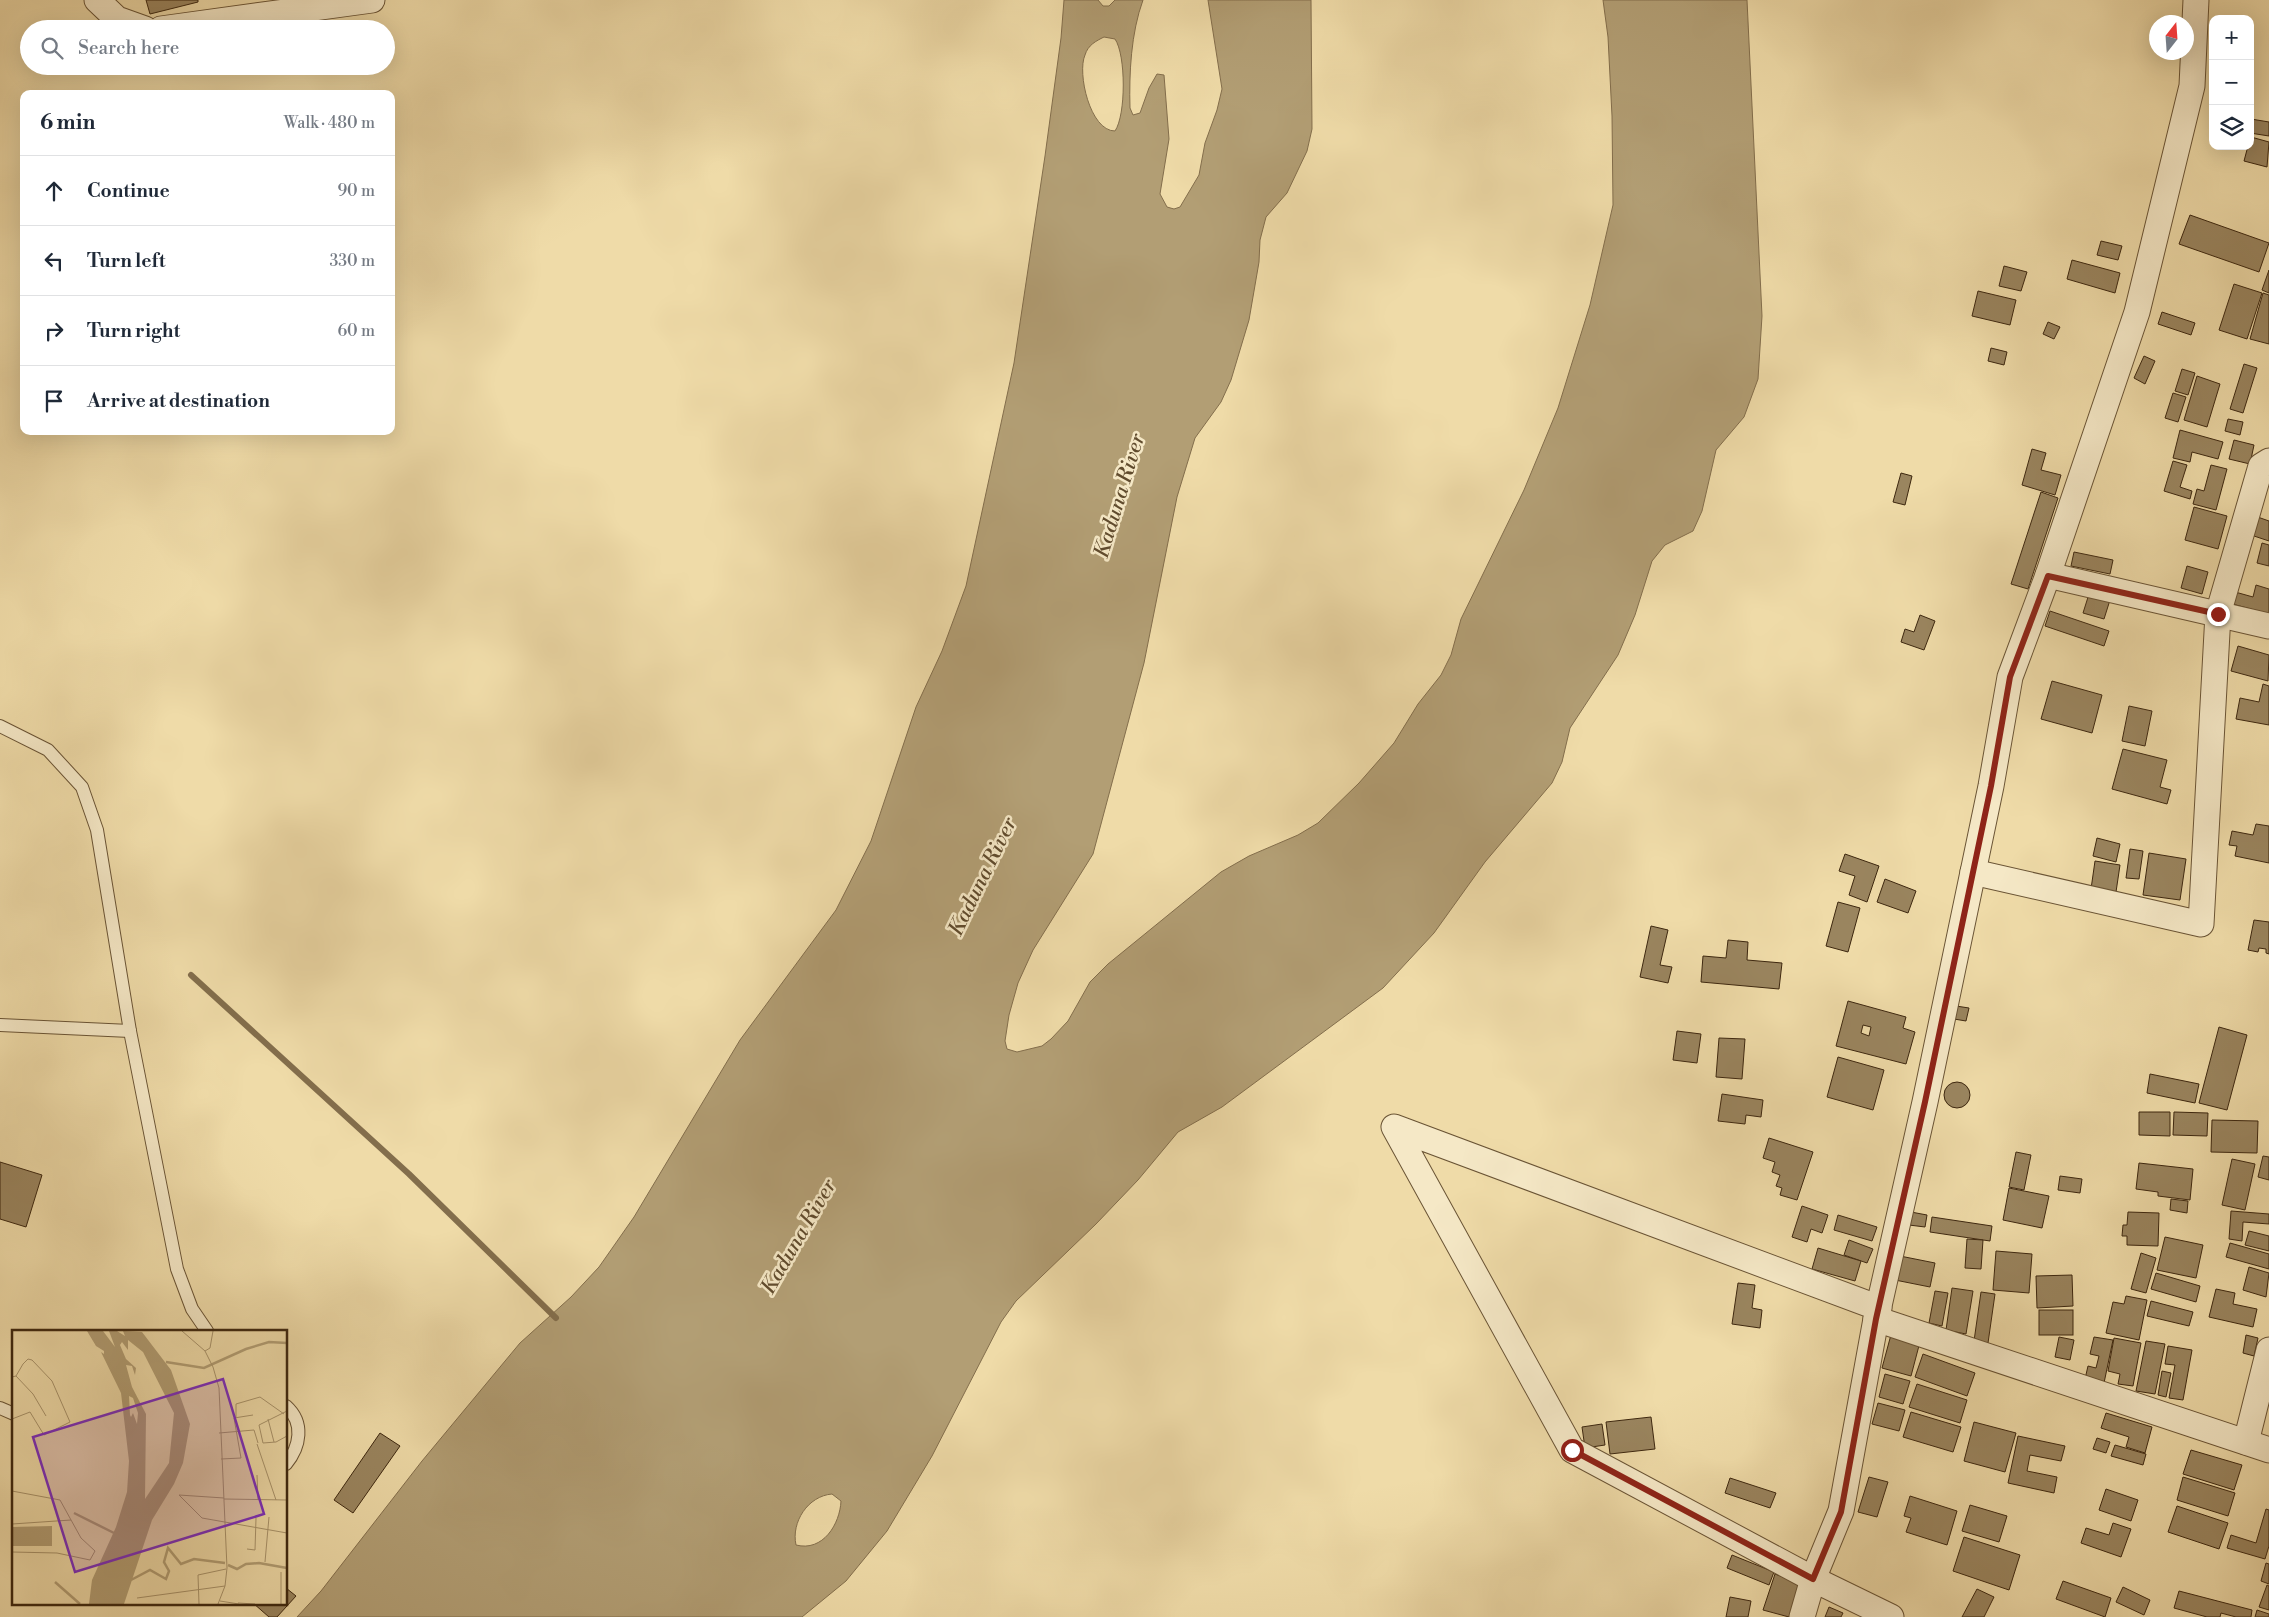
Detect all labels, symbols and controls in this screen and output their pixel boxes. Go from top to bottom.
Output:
north arrow [2149,15,2194,60]
map controls [2209,15,2254,150]
button: + [2209,15,2254,60]
search box [20,20,395,75]
icon: search [38,34,66,62]
text: Search here [78,36,179,60]
button: − [2209,60,2254,105]
button: layers [2209,105,2254,150]
text: 6 min [40,110,95,136]
text: Walk · 480 m [284,113,375,133]
icon: ahead [40,177,68,205]
text: Continue [87,179,170,203]
text: 90 m [337,181,375,201]
icon: left [40,247,68,275]
text: Turn left [87,249,166,273]
text: 330 m [329,251,375,271]
icon: right [40,317,68,345]
text: Turn right [87,319,180,343]
text: 60 m [337,321,375,341]
icon: arrive [40,387,68,415]
text: Arrive at destination [87,389,270,413]
water label: Kaduna River [1089,430,1152,561]
route end [2207,603,2230,626]
water label: Kaduna River [943,812,1023,941]
water label: Kaduna River [756,1174,843,1299]
inset map [12,1330,288,1604]
route start [1561,1439,1584,1462]

